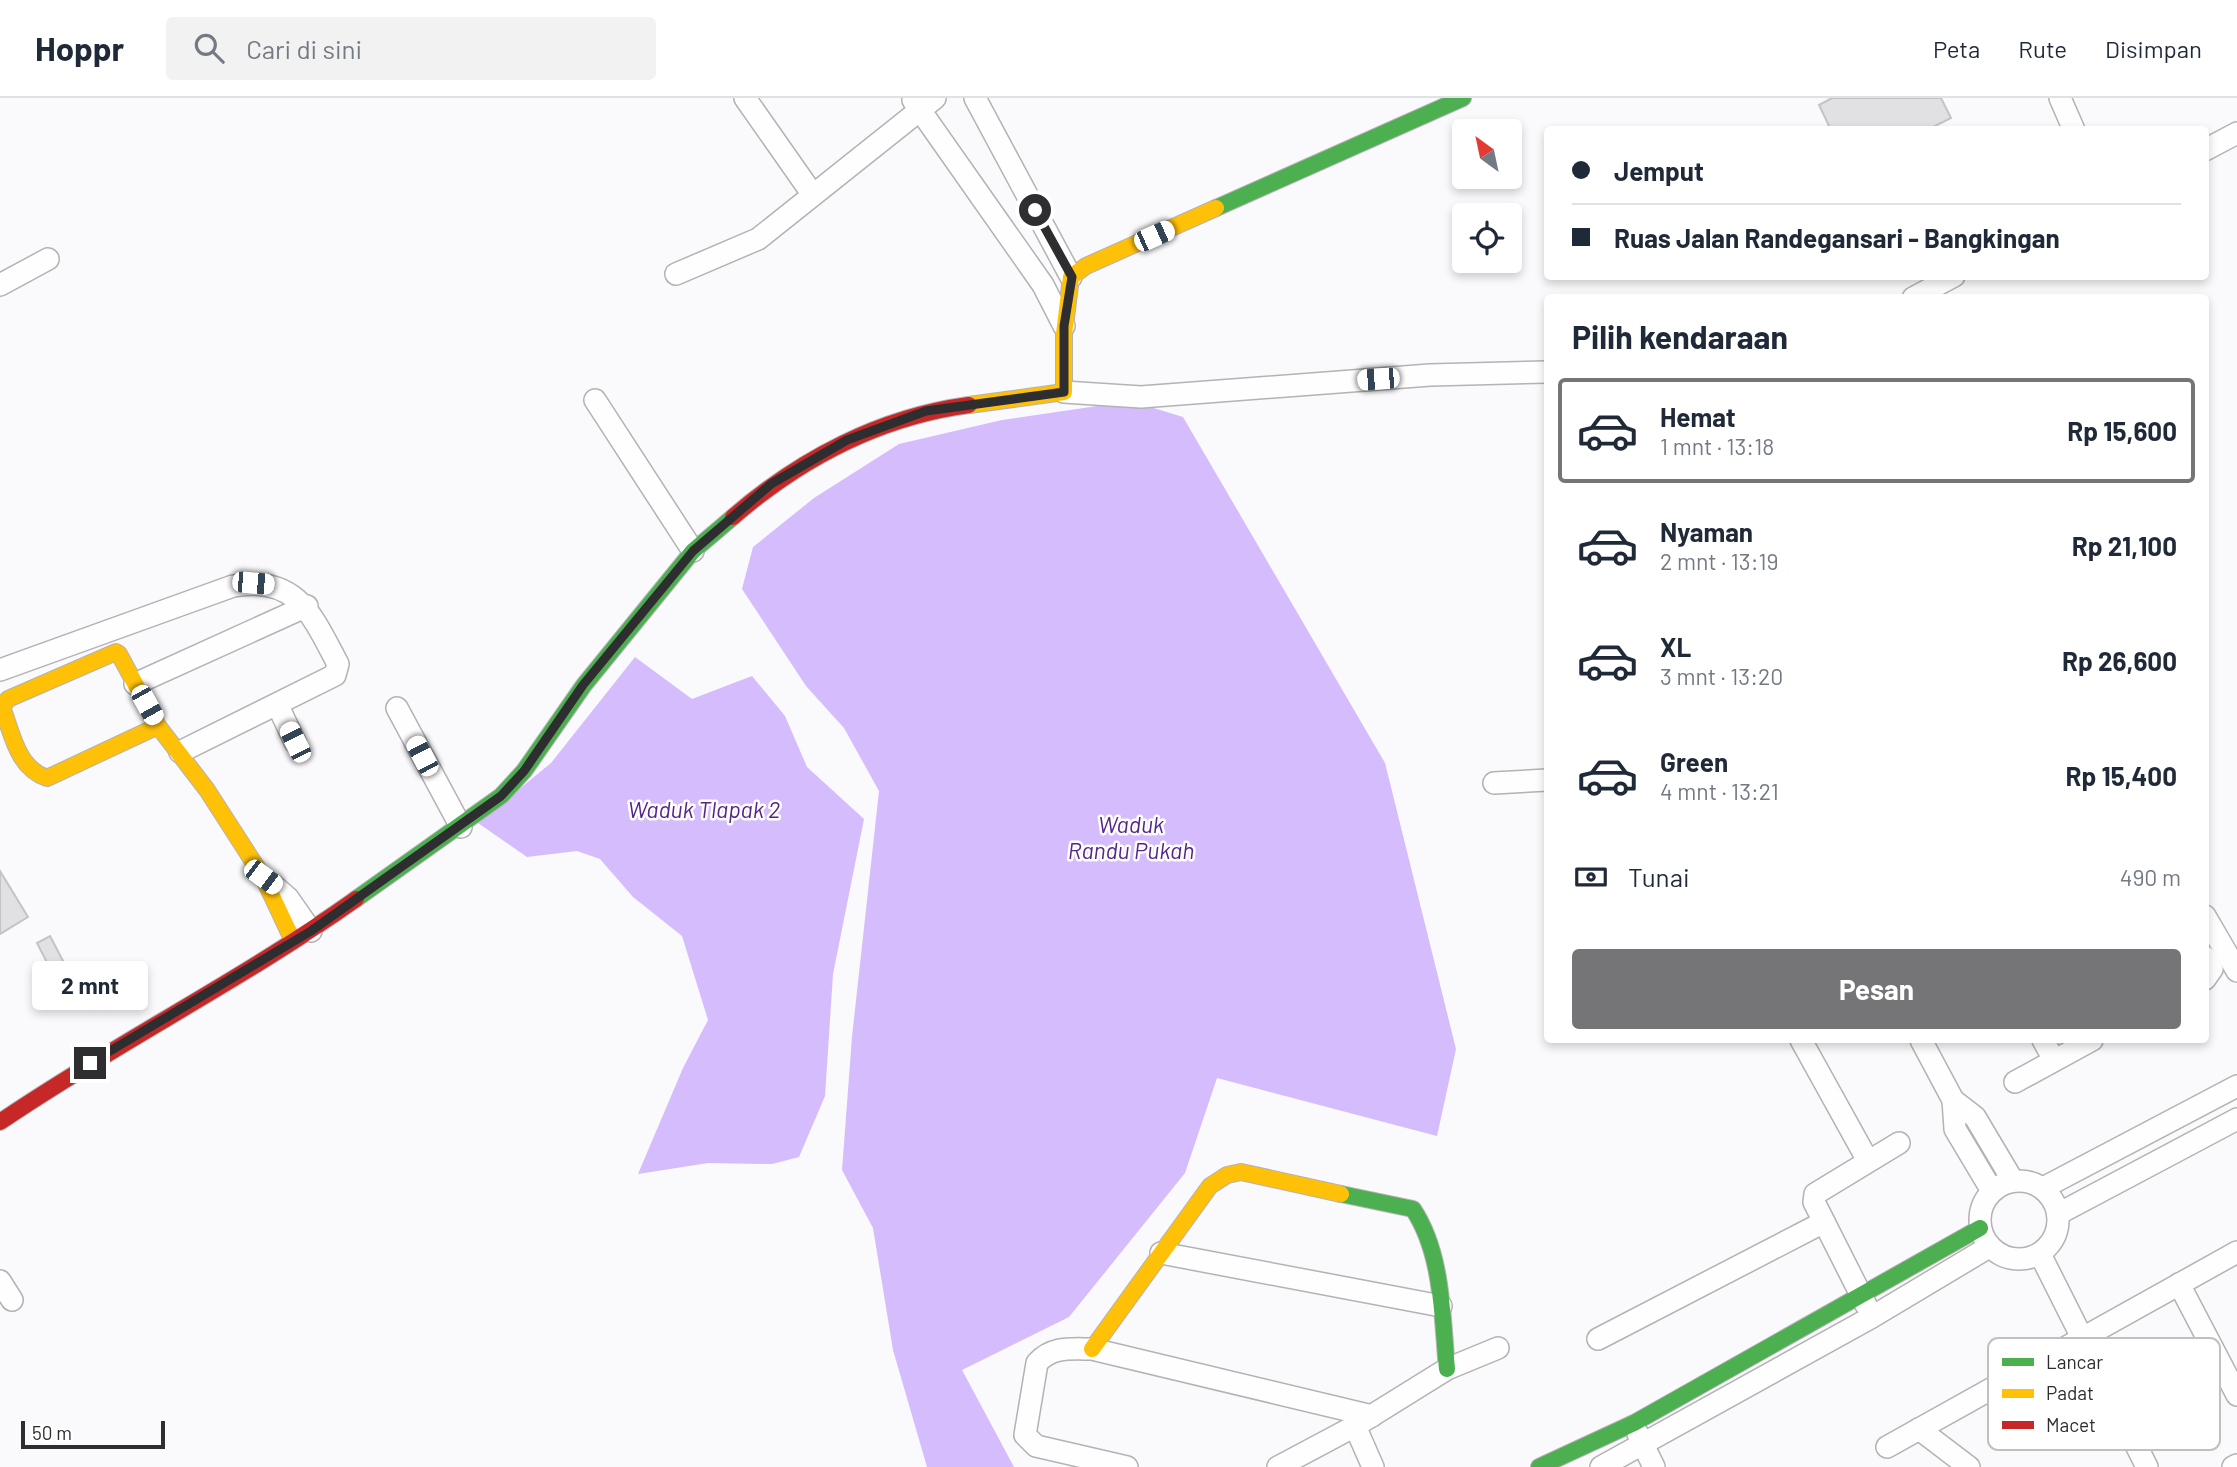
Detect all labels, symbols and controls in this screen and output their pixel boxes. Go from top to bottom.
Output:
search box [166,17,656,80]
text: Hoppr [35,28,124,68]
icon: search [190,29,228,67]
text: Cari di sini [246,33,362,64]
text: Peta [1933,34,1980,63]
text: Rute [2018,34,2067,63]
text: Disimpan [2105,34,2202,63]
north arrow [1452,119,1522,189]
map controls [1452,119,1522,273]
text: Jemput [1614,155,1704,186]
route start [1019,194,1051,226]
button: locate [1452,203,1522,273]
car [1131,218,1178,254]
text: Ruas Jalan Randegansari - Bangkingan [1614,222,2060,253]
text: Pilih kendaraan [1572,317,1788,355]
car [1357,367,1400,391]
icon: car [1576,399,1639,462]
text: Hemat [1660,401,1736,432]
text: Rp 15,600 [2067,415,2177,446]
text: 1 mnt · 13:18 [1660,432,1774,460]
icon: car [1576,514,1639,577]
text: Nyaman [1660,516,1753,547]
text: Rp 21,100 [2072,530,2177,561]
text: 2 mnt · 13:19 [1660,547,1778,575]
car [232,571,275,595]
icon: car [1576,629,1639,692]
text: XL [1660,631,1691,662]
text: Rp 26,600 [2062,645,2177,676]
text: 3 mnt · 13:20 [1660,662,1783,690]
car [128,682,167,728]
car [277,719,314,765]
car [403,733,442,779]
icon: car [1576,744,1639,807]
text: Green [1660,746,1728,777]
text: Rp 15,400 [2066,760,2177,791]
text: 4 mnt · 13:21 [1660,777,1779,805]
water label: Waduk Tlapak 2 [628,795,780,823]
water label: Waduk Randu Pukah [1068,810,1194,864]
car [240,856,287,898]
icon: cash [1572,858,1610,896]
text: Tunai [1628,861,1690,892]
text: 490 m [2120,863,2181,891]
button: Pesan [1572,949,2181,1029]
callout: 2 mnt [32,962,148,1010]
text: 2 mnt [61,971,119,999]
route end [74,1047,106,1079]
legend [1988,1338,2220,1450]
text: Lancar [2046,1350,2103,1373]
text: Padat [2046,1381,2094,1404]
text: Macet [2046,1413,2096,1436]
scale bar [21,1418,164,1450]
text: 50 m [32,1421,72,1444]

